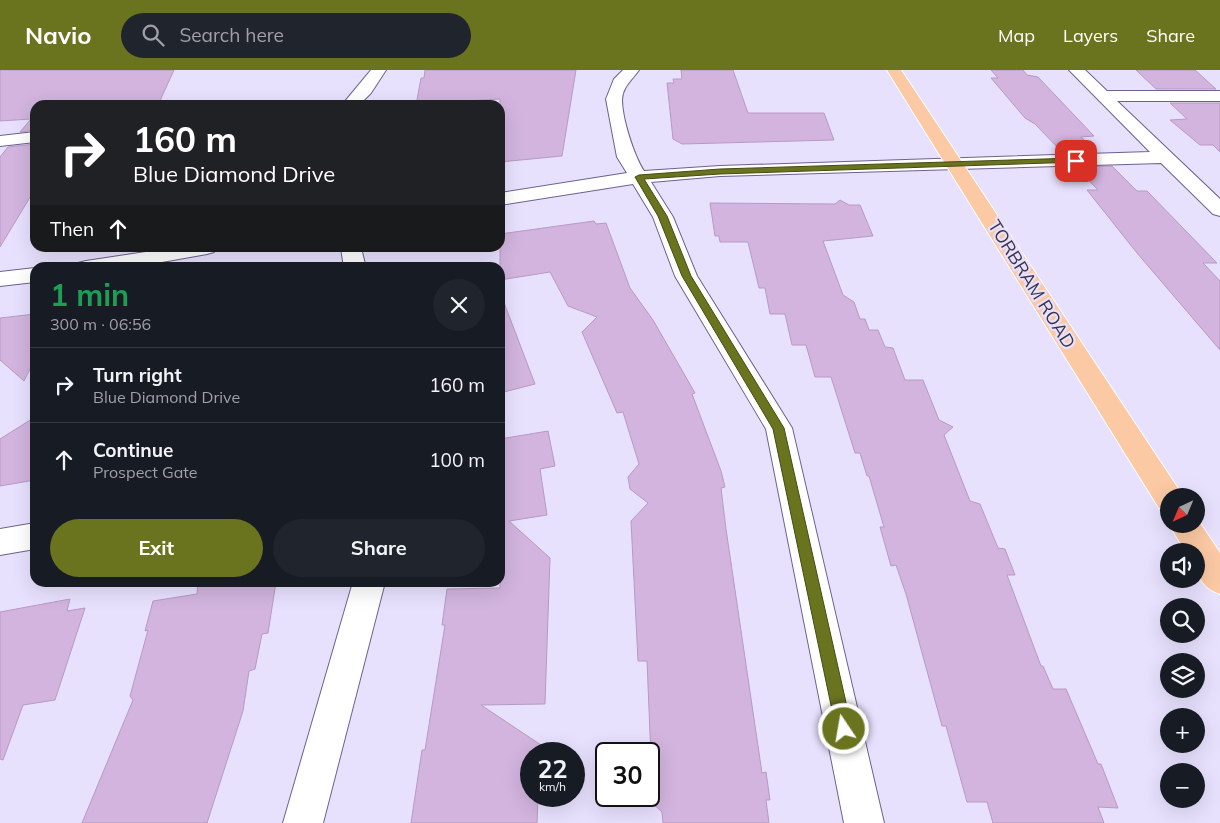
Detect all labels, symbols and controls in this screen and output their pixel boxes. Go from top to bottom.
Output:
search box [121,13,471,58]
text: Navio [25,20,91,50]
icon: search [139,21,167,49]
text: Search here [179,23,284,47]
text: Map [998,24,1035,47]
text: Layers [1063,24,1118,47]
text: Share [1146,24,1195,47]
text: 160 m [133,117,237,161]
icon: right [50,120,115,185]
pin [1055,140,1097,182]
icon: arrive [1062,147,1090,175]
text: Blue Diamond Drive [133,160,335,188]
icon: ahead [104,215,132,243]
street label: TORBRAM ROAD [983,216,1081,352]
text: Then [50,217,94,241]
text: 1 min [50,276,129,314]
button: close [433,279,485,331]
text: 300 m · 06:56 [50,314,151,334]
text: Turn right [93,363,182,387]
icon: right [50,371,78,399]
text: 160 m [429,373,485,397]
text: Blue Diamond Drive [93,387,240,407]
text: Continue [93,438,173,462]
icon: ahead [50,446,78,474]
text: 100 m [429,448,485,472]
text: Prospect Gate [93,462,198,482]
north arrow [1160,488,1205,532]
map controls [1160,488,1205,808]
button: Exit [50,519,263,577]
button: Share [273,519,485,577]
button: sound [1160,543,1205,588]
button: search [1160,598,1205,643]
button: layers [1160,653,1205,698]
position arrow [817,702,869,754]
button: + [1160,708,1205,753]
speed limit sign: 30 [595,742,660,807]
text: 22 [537,753,568,784]
button: − [1160,763,1205,808]
text: km/h [539,779,566,794]

